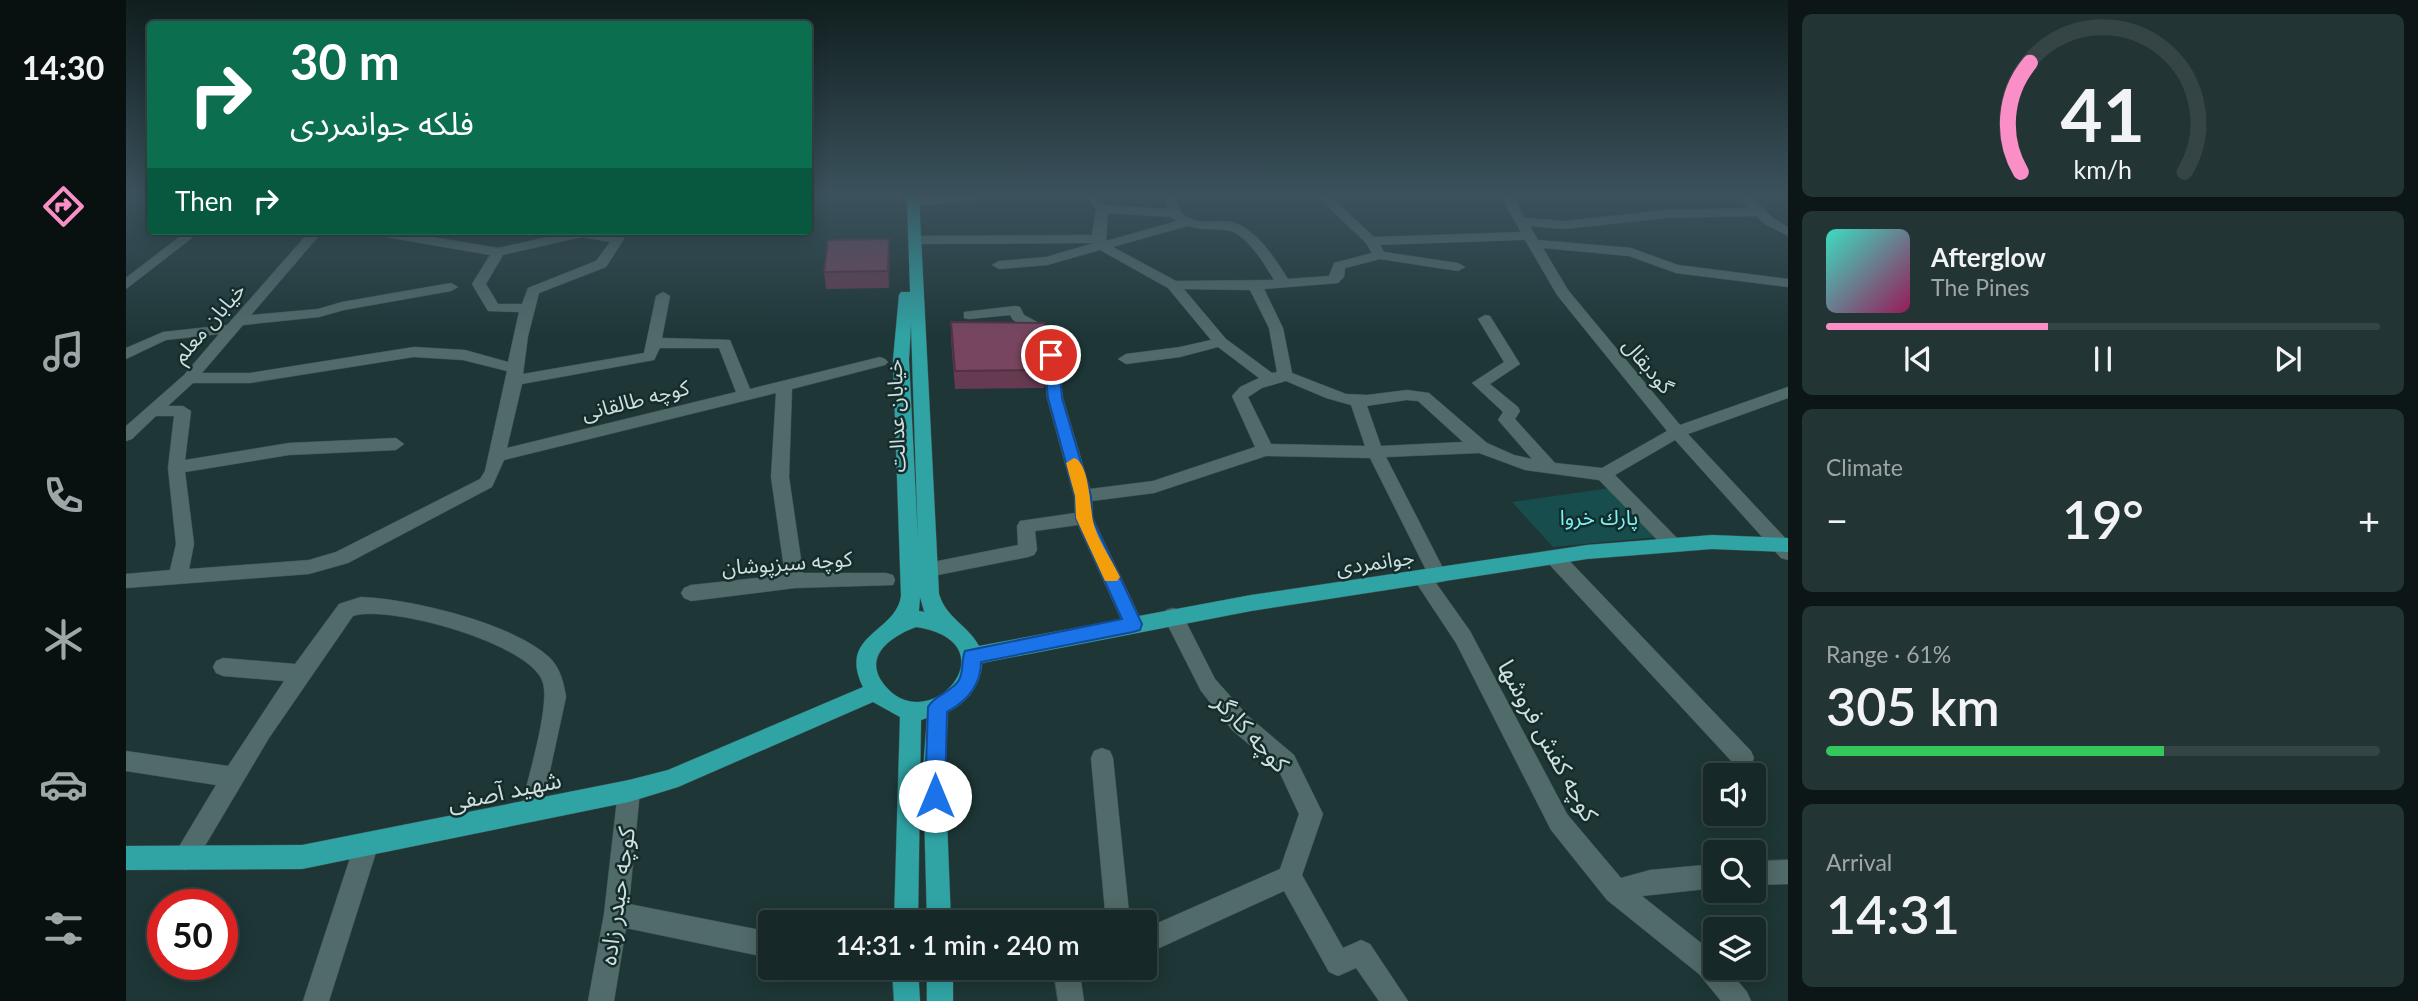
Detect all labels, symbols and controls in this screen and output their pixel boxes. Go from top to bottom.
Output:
text: 30 m [290,32,400,90]
text: 14:30 [22,48,104,87]
icon: right [175,49,266,140]
text: 41 [2061,70,2145,158]
text: فلکه جوانمردی [290,103,474,142]
text: km/h [2074,154,2132,184]
icon: directions [39,182,88,231]
icon: right [247,182,285,220]
text: Then [175,185,233,217]
text: Afterglow [1931,241,2046,273]
text: The Pines [1931,273,2029,301]
street label: خیابان معلم [166,277,253,370]
pin [1021,325,1081,385]
icon: music [39,327,88,376]
street label: گودبقال [1618,332,1680,399]
icon: arrive [1032,336,1070,374]
icon: previous [1899,340,1937,378]
icon: pause [2084,340,2122,378]
icon: next [2269,340,2307,378]
street label: خیابان عدالت [881,359,910,473]
street label: کوچه طالقانی [579,373,692,426]
text: Climate [1826,453,1903,481]
icon: phone [39,471,88,520]
text: 19° [2062,488,2144,550]
text: − [1826,497,1848,543]
text: + [2358,497,2380,543]
park label: پارك خروا [1560,504,1638,531]
street label: جوانمردی [1334,543,1416,580]
street label: کوچه سبزپوشان [721,545,854,581]
icon: climate [39,615,88,664]
text: Range · 61% [1826,640,1951,668]
street label: کوچه کفش فروشها [1491,654,1606,828]
text: 305 km [1826,675,2000,737]
street label: کوچه کارگر [1206,686,1297,780]
position arrow [898,759,972,833]
icon: car [39,760,88,809]
map controls [1703,763,1766,980]
button: sound [1703,763,1766,826]
street label: شهید آصفی [444,764,564,816]
street label: کوچه حیدر زاده [592,824,642,967]
button: search [1703,840,1766,903]
text: Arrival [1826,848,1892,876]
text: 14:31 [1826,883,1960,945]
speed limit sign: 50 [147,889,238,980]
icon: filters [39,904,88,953]
button: layers [1703,917,1766,980]
text: 14:31 · 1 min · 240 m [835,929,1080,961]

